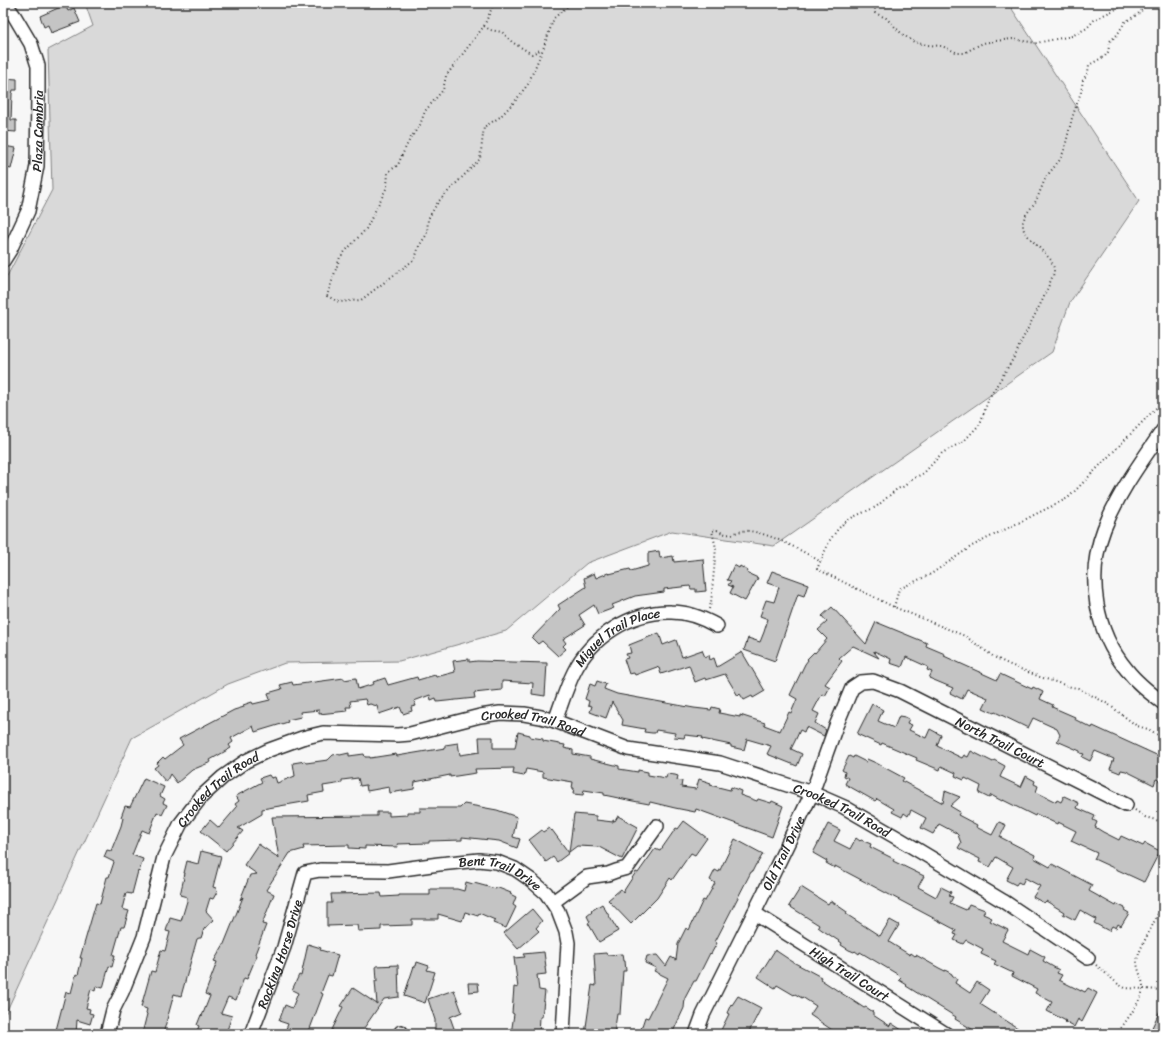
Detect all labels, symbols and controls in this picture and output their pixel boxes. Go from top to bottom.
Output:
street label: Plaza Cambria [25,90,50,174]
street label: Miguel Trail Place [568,601,662,671]
street label: Crooked Trail Road [479,701,590,743]
street label: North Trail Court [952,709,1049,774]
street label: Crooked Trail Road [170,744,264,832]
street label: Crooked Trail Road [790,776,896,844]
street label: Old Trail Drive [755,811,811,894]
street label: Bent Trail Drive [457,848,548,897]
street label: Rocking Horse Drive [250,897,308,1012]
street label: High Trail Court [805,939,895,1007]

